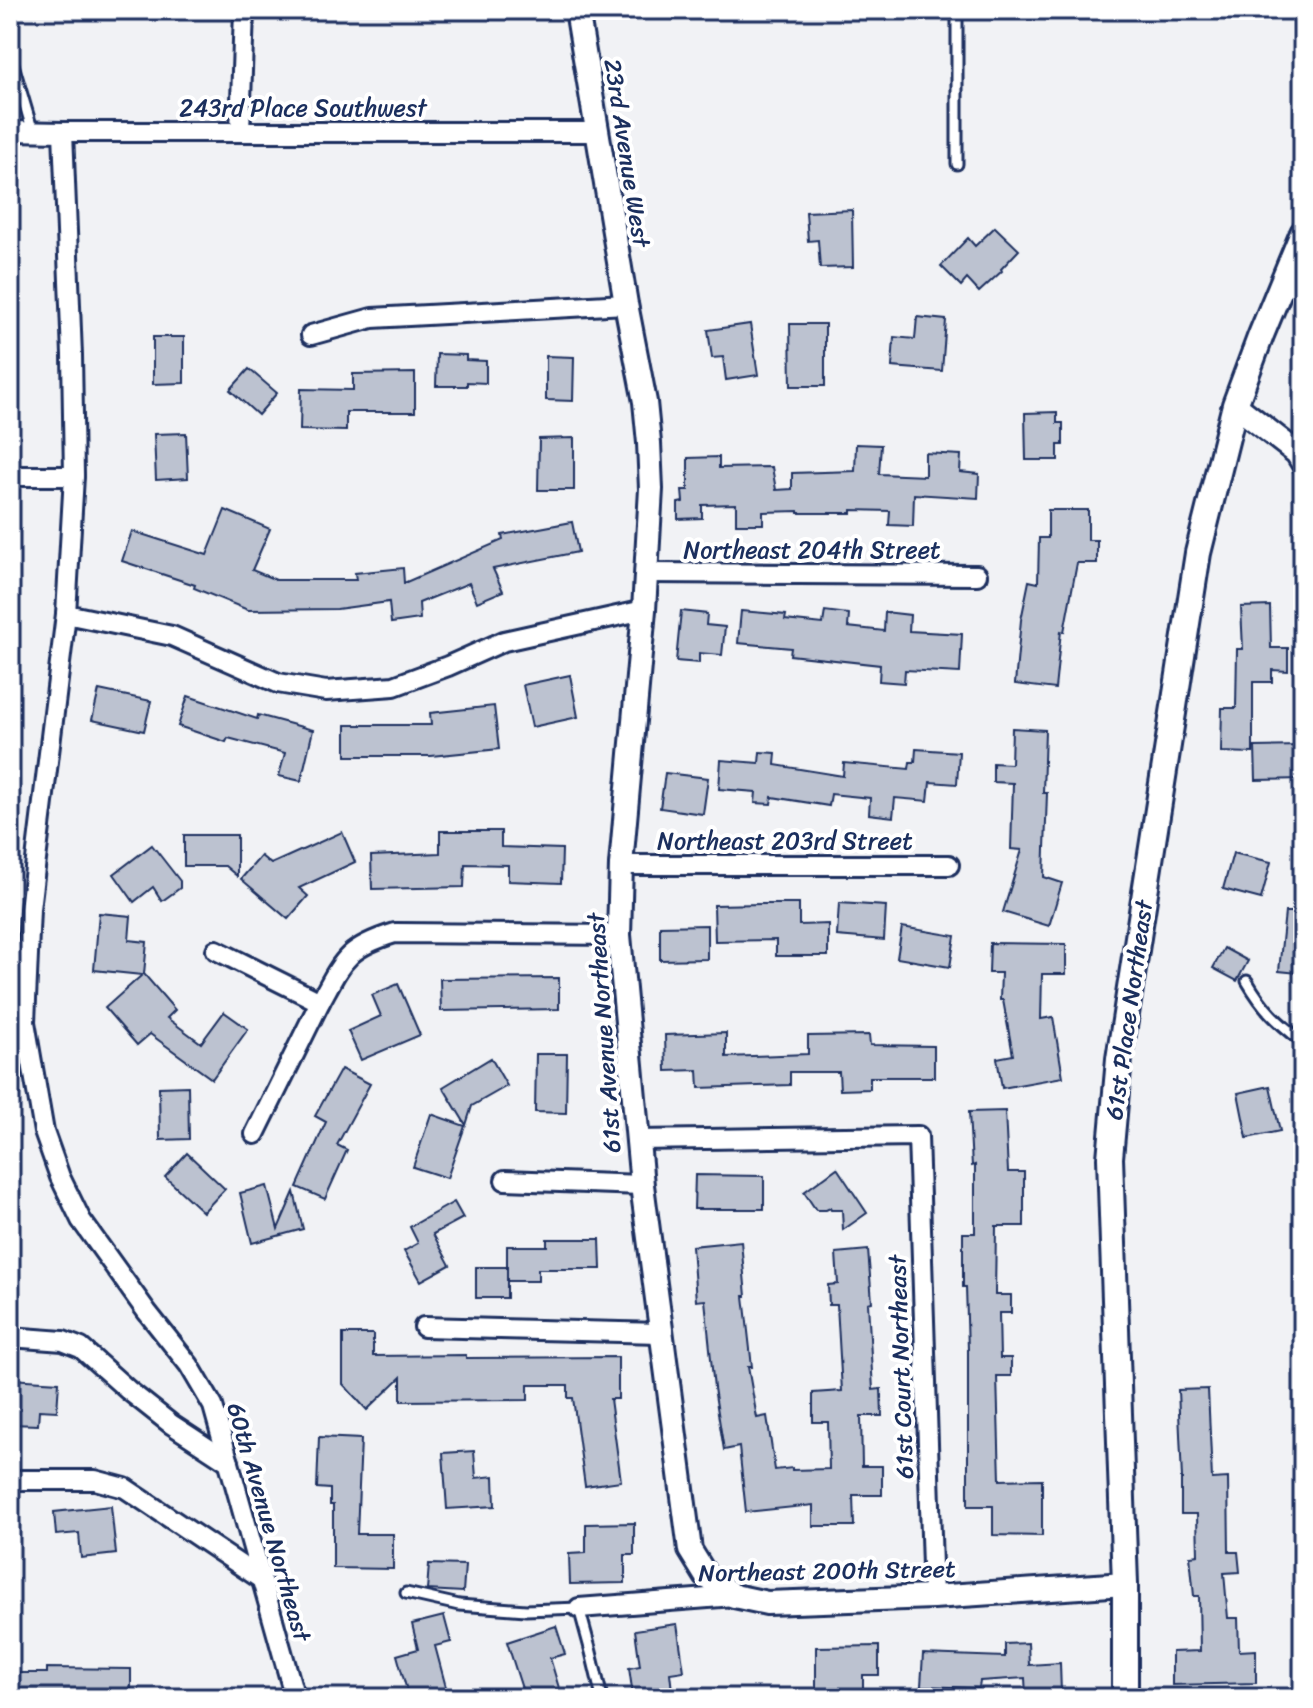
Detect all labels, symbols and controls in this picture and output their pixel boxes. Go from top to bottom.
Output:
street label: 23rd Avenue West [591,56,663,251]
street label: 243rd Place Southwest [179,87,428,129]
street label: Northeast 204th Street [684,529,940,571]
street label: Northeast 203rd Street [657,820,913,862]
street label: 61st Place Northeast [1093,896,1165,1123]
street label: 61st Avenue Northeast [575,910,633,1154]
street label: 61st Court Northeast [876,1253,926,1480]
street label: 60th Avenue Northeast [215,1398,324,1648]
street label: Northeast 200th Street [698,1548,956,1594]

